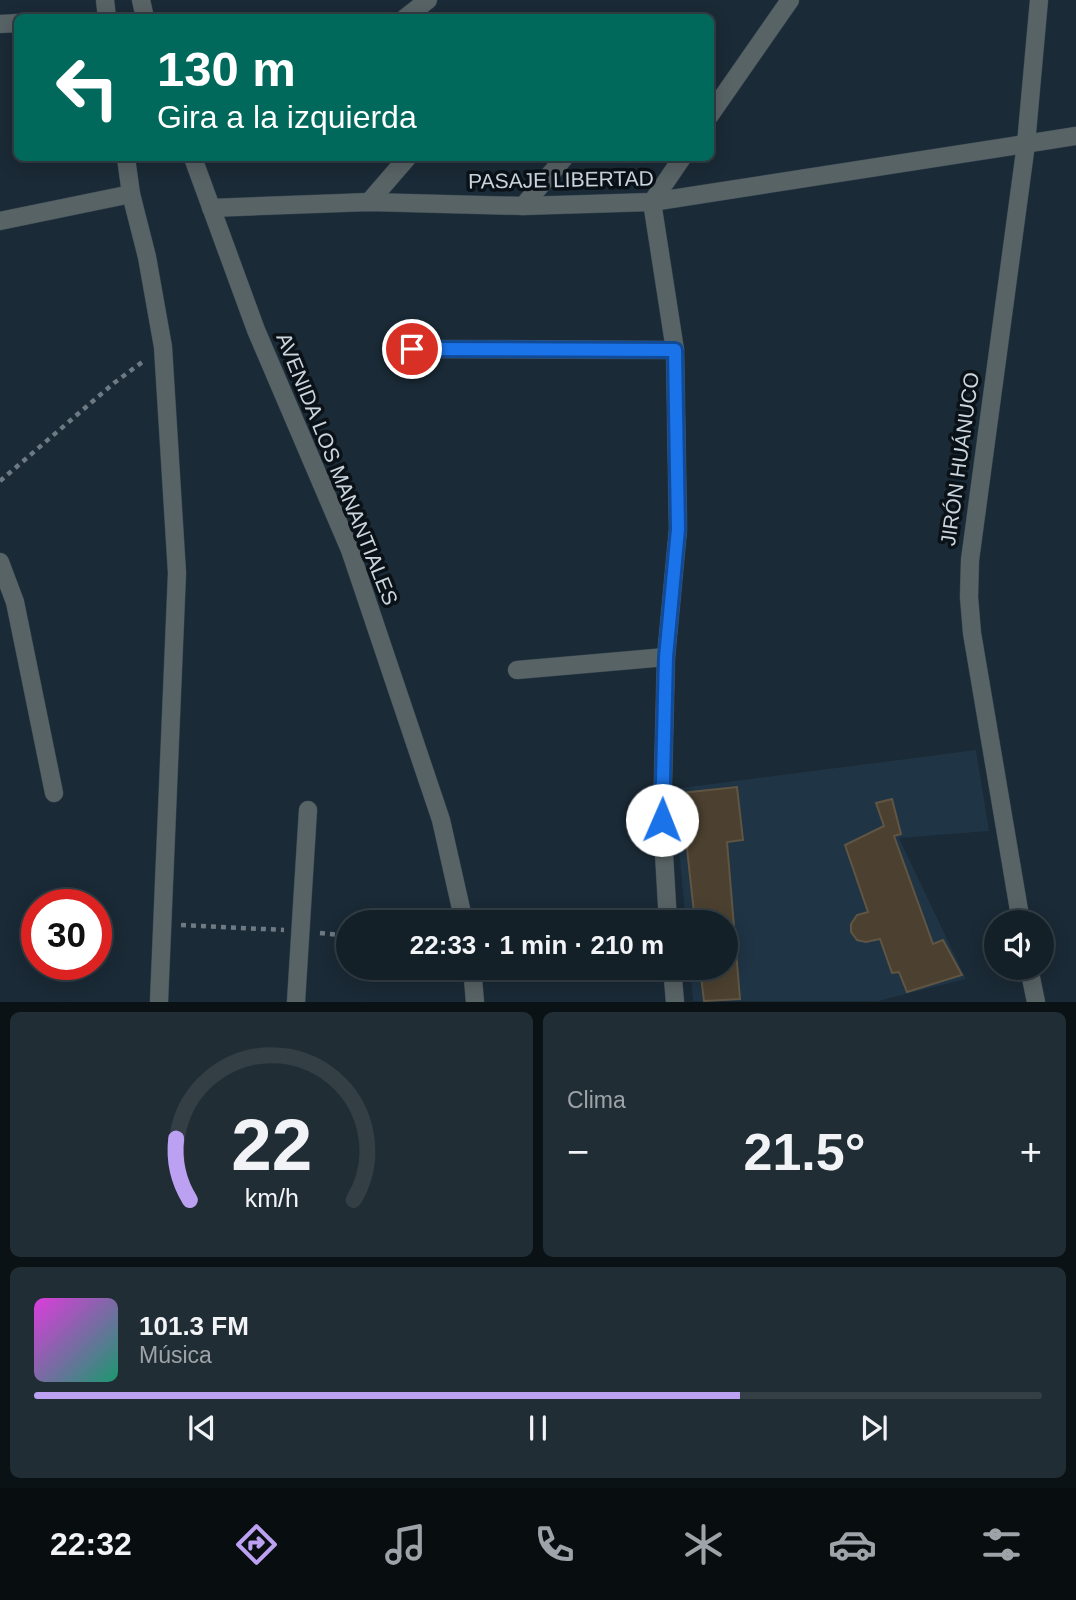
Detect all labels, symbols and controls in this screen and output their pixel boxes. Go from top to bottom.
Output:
icon: left [42,42,133,133]
text: 130 m [157,42,296,96]
text: Gira a la izquierda [157,99,417,135]
street label: PASAJE LIBERTAD [468,166,654,193]
pin [382,319,442,379]
street label: AVENIDA LOS MANANTIALES [272,329,403,608]
icon: arrive [393,330,431,368]
street label: JIRÓN HUÁNUCO [936,371,983,547]
position arrow [625,783,699,857]
speed limit sign: 30 [21,889,112,980]
map controls [984,910,1054,980]
button: sound [984,910,1054,980]
text: 22:33 · 1 min · 210 m [410,930,664,960]
text: Clima [567,1087,626,1113]
text: 22 [231,1105,312,1186]
text: 21.5° [743,1123,866,1181]
text: − [567,1131,589,1173]
text: + [1020,1131,1042,1173]
text: km/h [244,1184,299,1212]
text: 101.3 FM [139,1311,249,1341]
text: Música [139,1342,212,1368]
icon: previous [183,1409,221,1447]
icon: pause [519,1409,557,1447]
icon: next [855,1409,893,1447]
icon: directions [232,1520,281,1569]
icon: music [381,1520,430,1569]
icon: phone [530,1520,579,1569]
icon: climate [679,1520,728,1569]
icon: car [828,1520,877,1569]
icon: filters [977,1520,1026,1569]
text: 22:32 [50,1526,132,1562]

